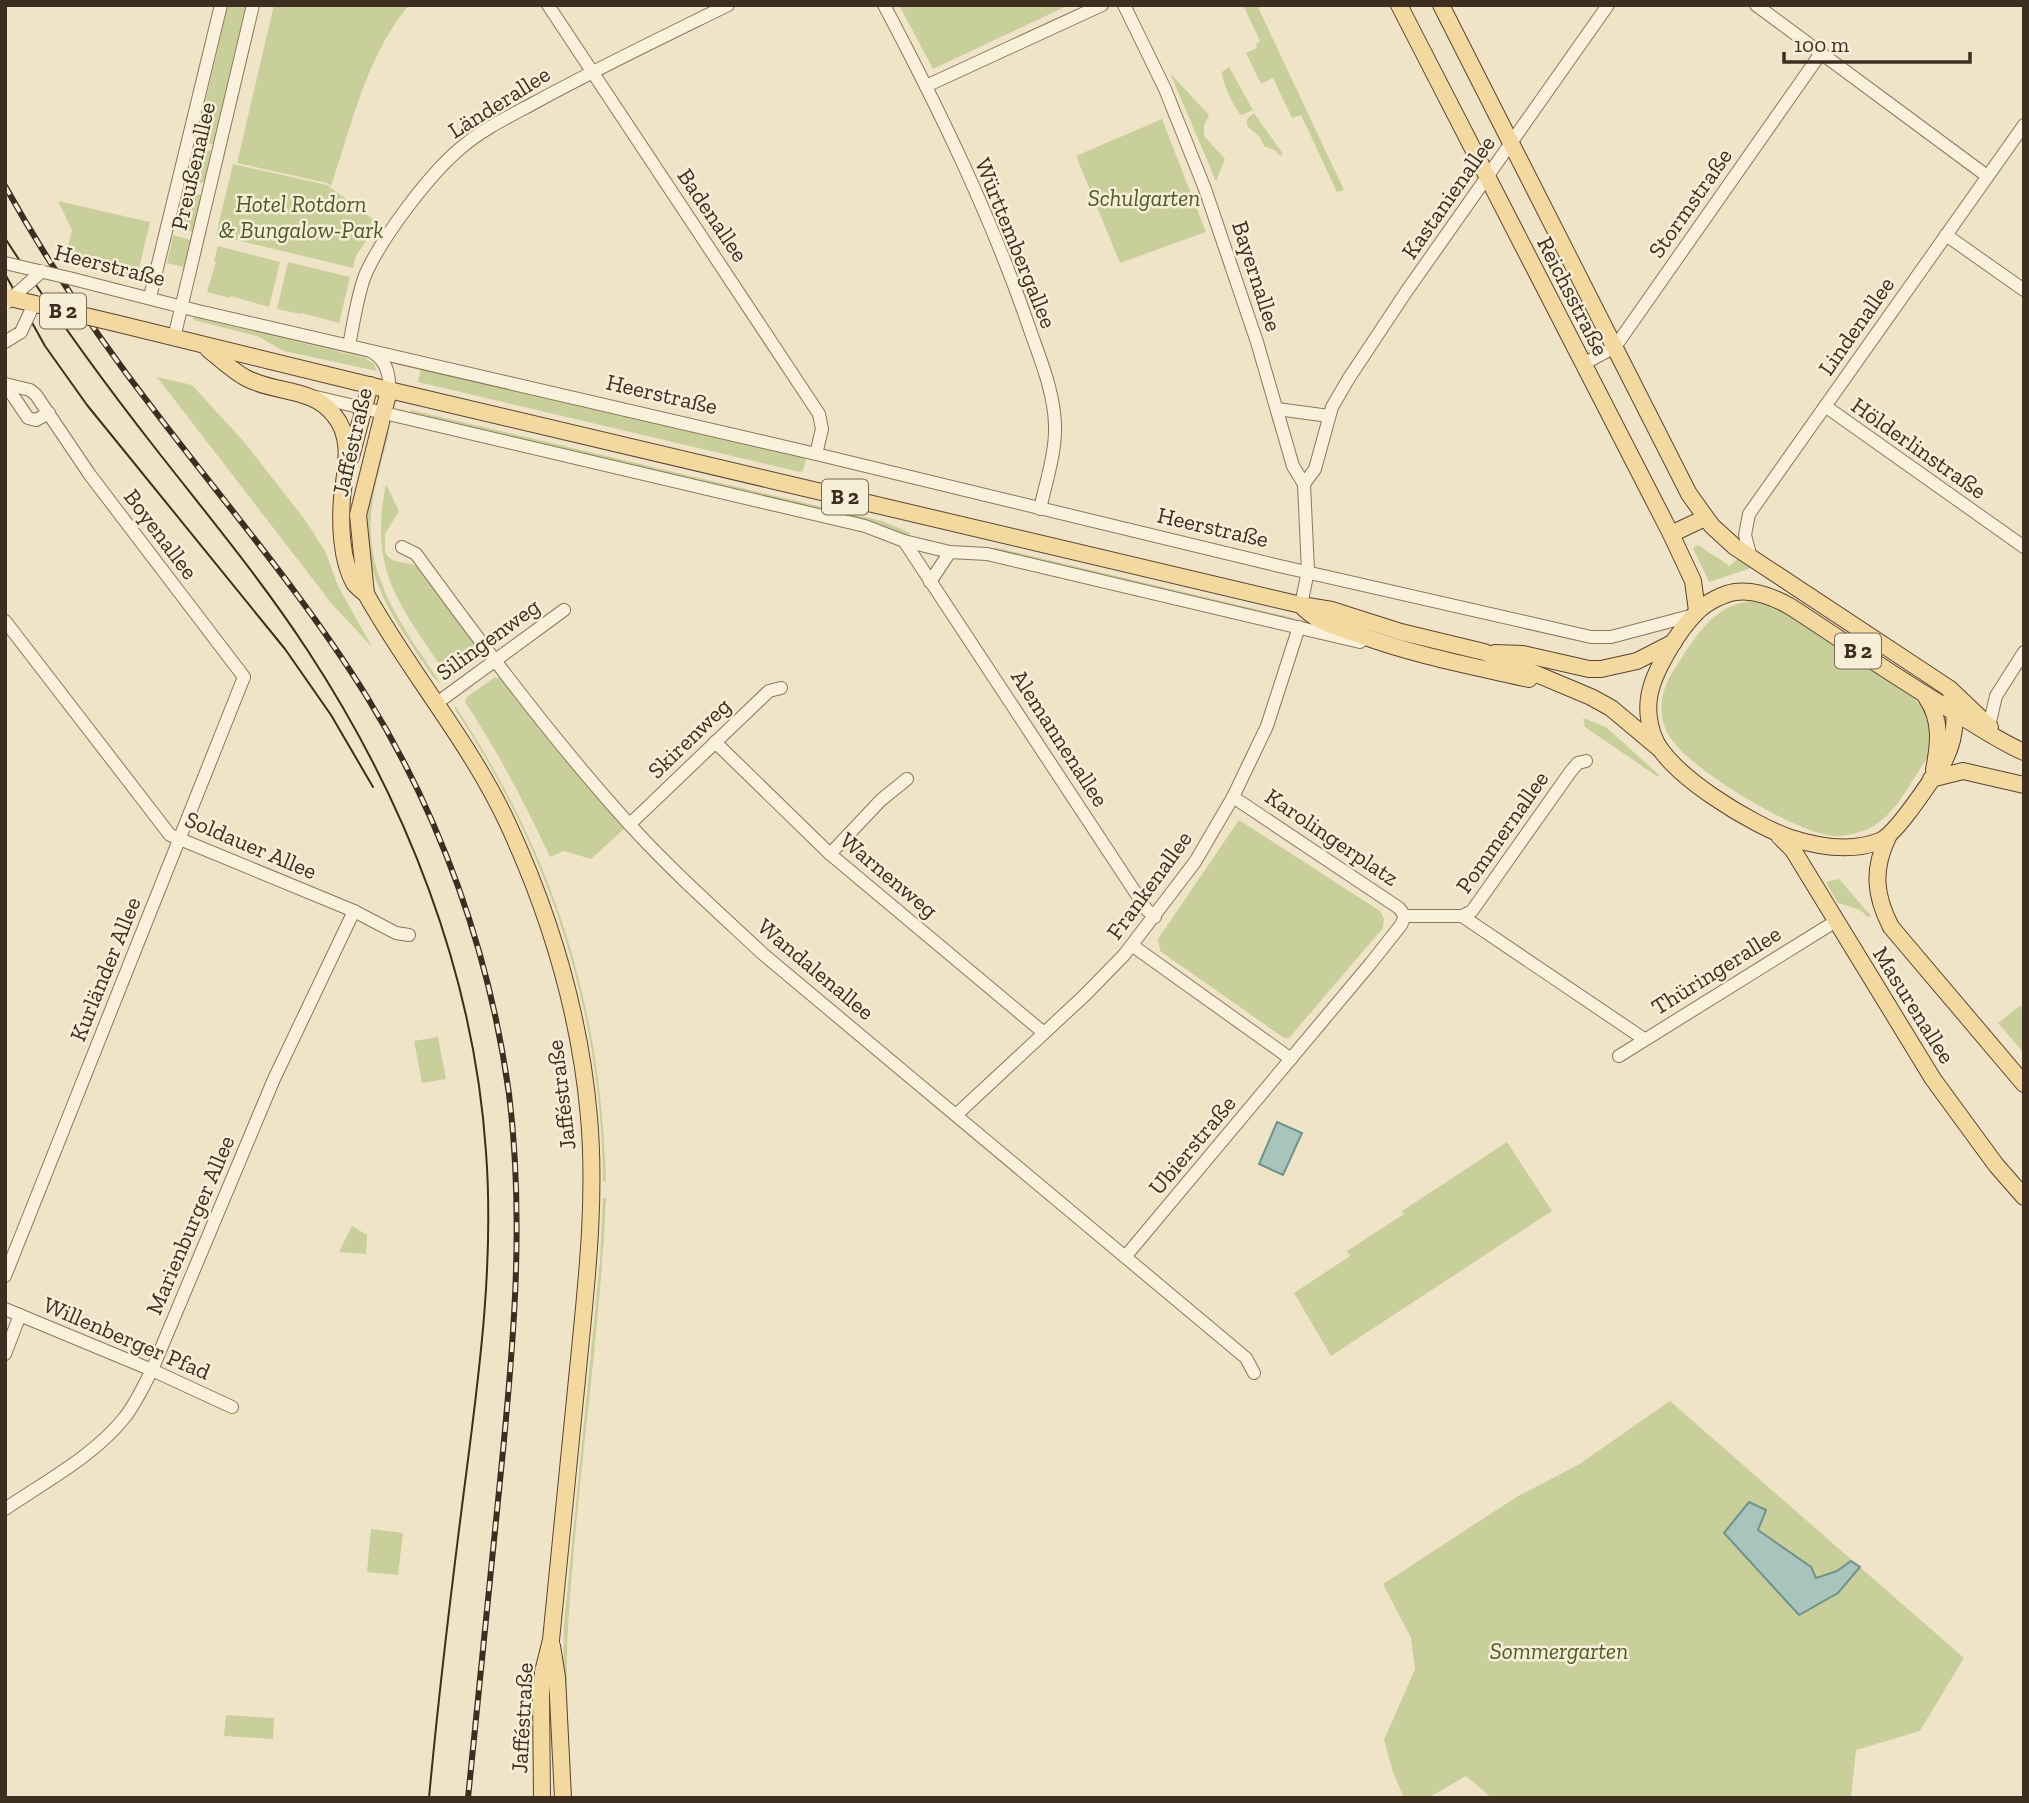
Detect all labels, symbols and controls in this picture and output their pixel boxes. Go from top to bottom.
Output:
scale bar [1784,21,1969,65]
text: 100 m [1794,32,1849,57]
street label: Länderallee [443,60,555,144]
street label: Preußenallee [165,99,221,233]
street label: Kastanienallee [1395,130,1501,264]
street label: Stormstraße [1642,143,1738,263]
street label: Württembergallee [969,154,1063,332]
street label: Badenallee [672,163,754,267]
park label: Schulgarten [1088,184,1200,212]
park label: Hotel Rotdorn & Bungalow-Park [219,190,383,244]
street label: Bayernallee [1226,217,1288,335]
street label: Reichsstraße [1531,232,1615,360]
street label: Heerstraße [52,238,168,292]
street label: Lindenallee [1812,271,1900,381]
road number: B 2 [40,294,86,328]
street label: Heerstraße [604,368,720,420]
street label: Jafféstraße [326,385,378,499]
street label: Hölderlinstraße [1846,391,1992,505]
road number: B 2 [822,480,868,514]
street label: Boyenallee [118,483,204,585]
street label: Heerstraße [1155,501,1271,553]
street label: Silingenweg [431,592,546,686]
road number: B 2 [1835,634,1881,668]
street label: Alemannenallee [1005,664,1115,812]
street label: Skirenweg [642,691,737,784]
street label: Pommernallee [1450,765,1554,899]
street label: Karolingerplatz [1260,782,1404,892]
street label: Soldauer Allee [181,805,321,885]
street label: Frankenallee [1100,825,1198,945]
street label: Warnenweg [835,826,944,924]
street label: Kurländer Allee [63,893,147,1045]
street label: Wandalenallee [752,912,880,1026]
street label: Thüringerallee [1646,919,1786,1021]
street label: Masurenallee [1867,941,1961,1069]
street label: Jafféstraße [540,1038,582,1152]
street label: Ubierstraße [1142,1090,1242,1200]
street label: Marienburger Allee [140,1131,240,1319]
street label: Willenberger Pfad [39,1290,215,1386]
park label: Sommergarten [1490,1637,1628,1665]
street label: Jafféstraße [505,1662,539,1774]

